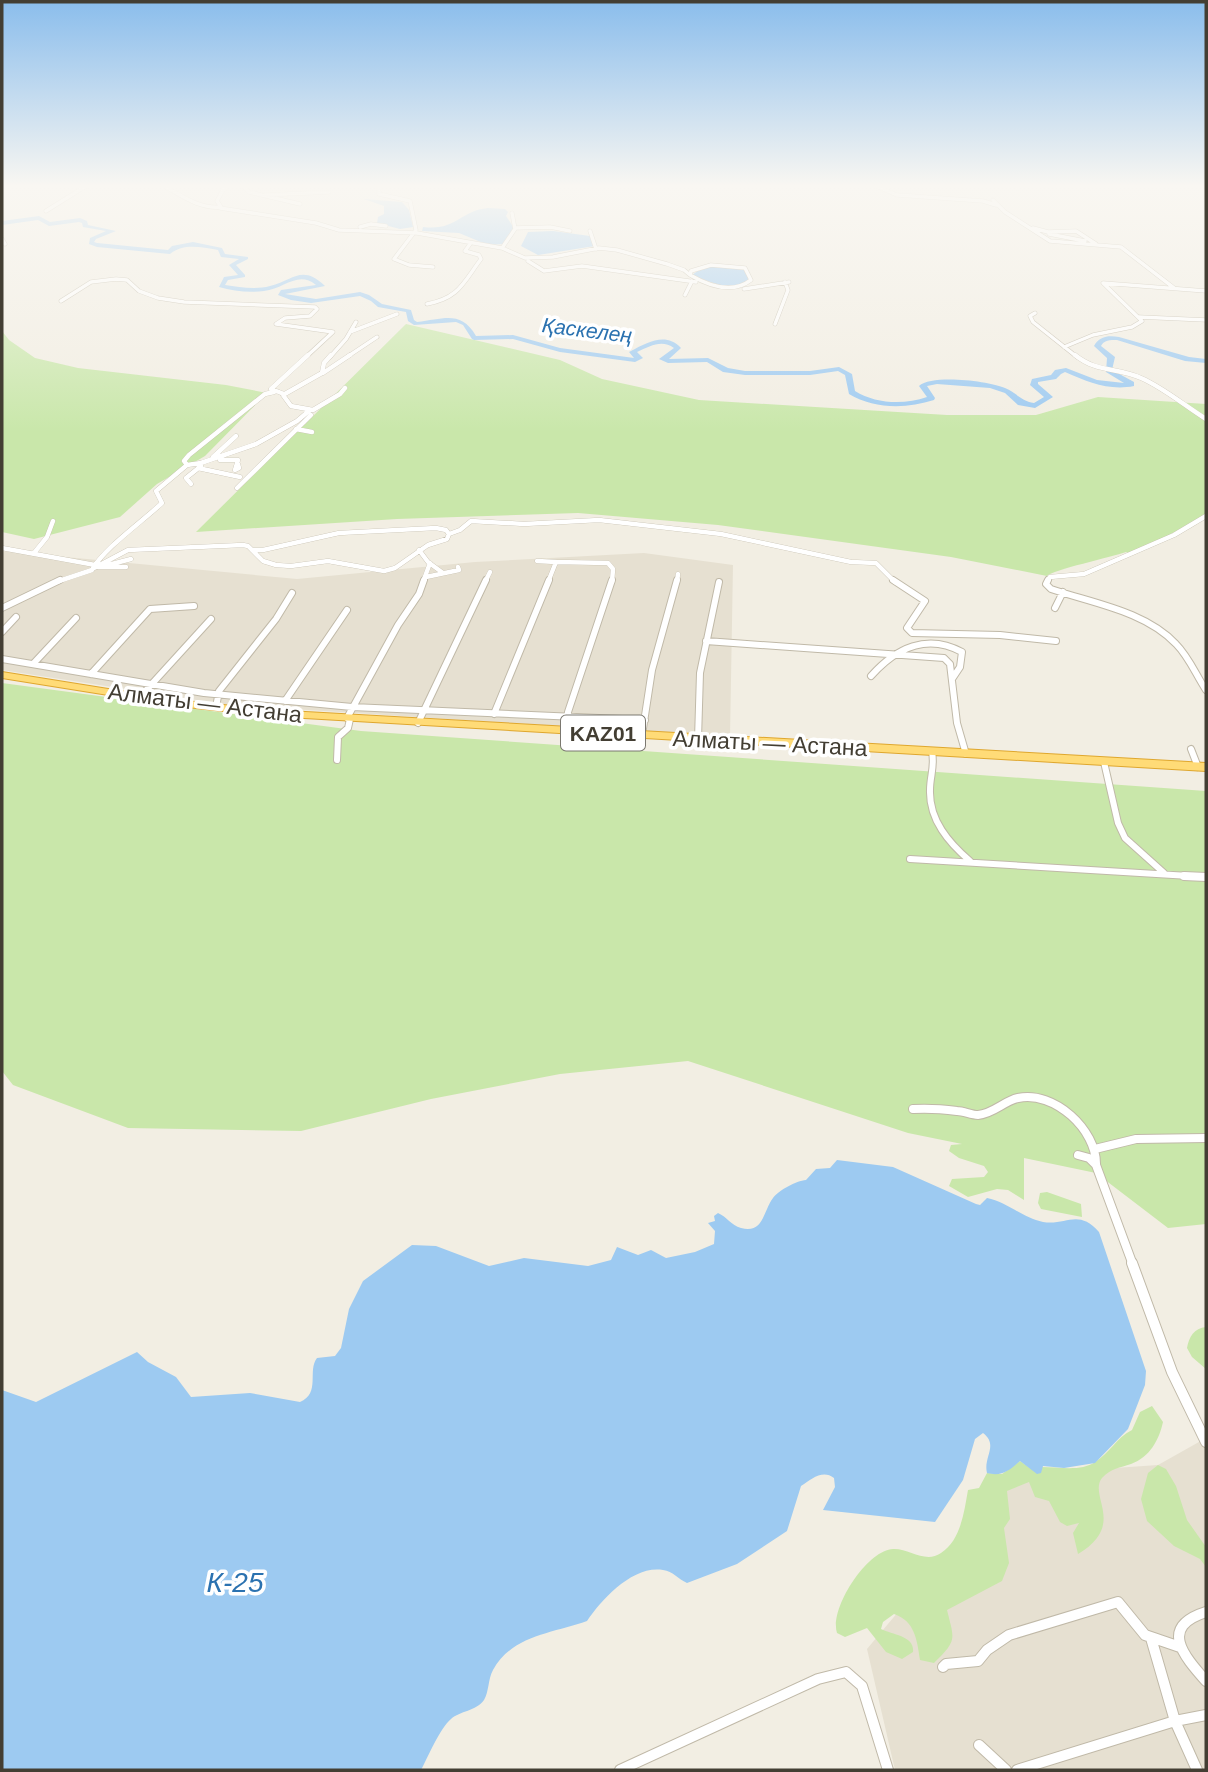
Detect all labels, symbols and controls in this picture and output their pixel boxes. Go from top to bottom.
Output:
water label: Қаскелең [541,313,634,347]
street label: Алматы — Астана [107,678,304,728]
road number: KАZ01 [561,716,645,750]
street label: Алматы — Астана [672,725,868,761]
water label: К-25 [207,1567,264,1598]

